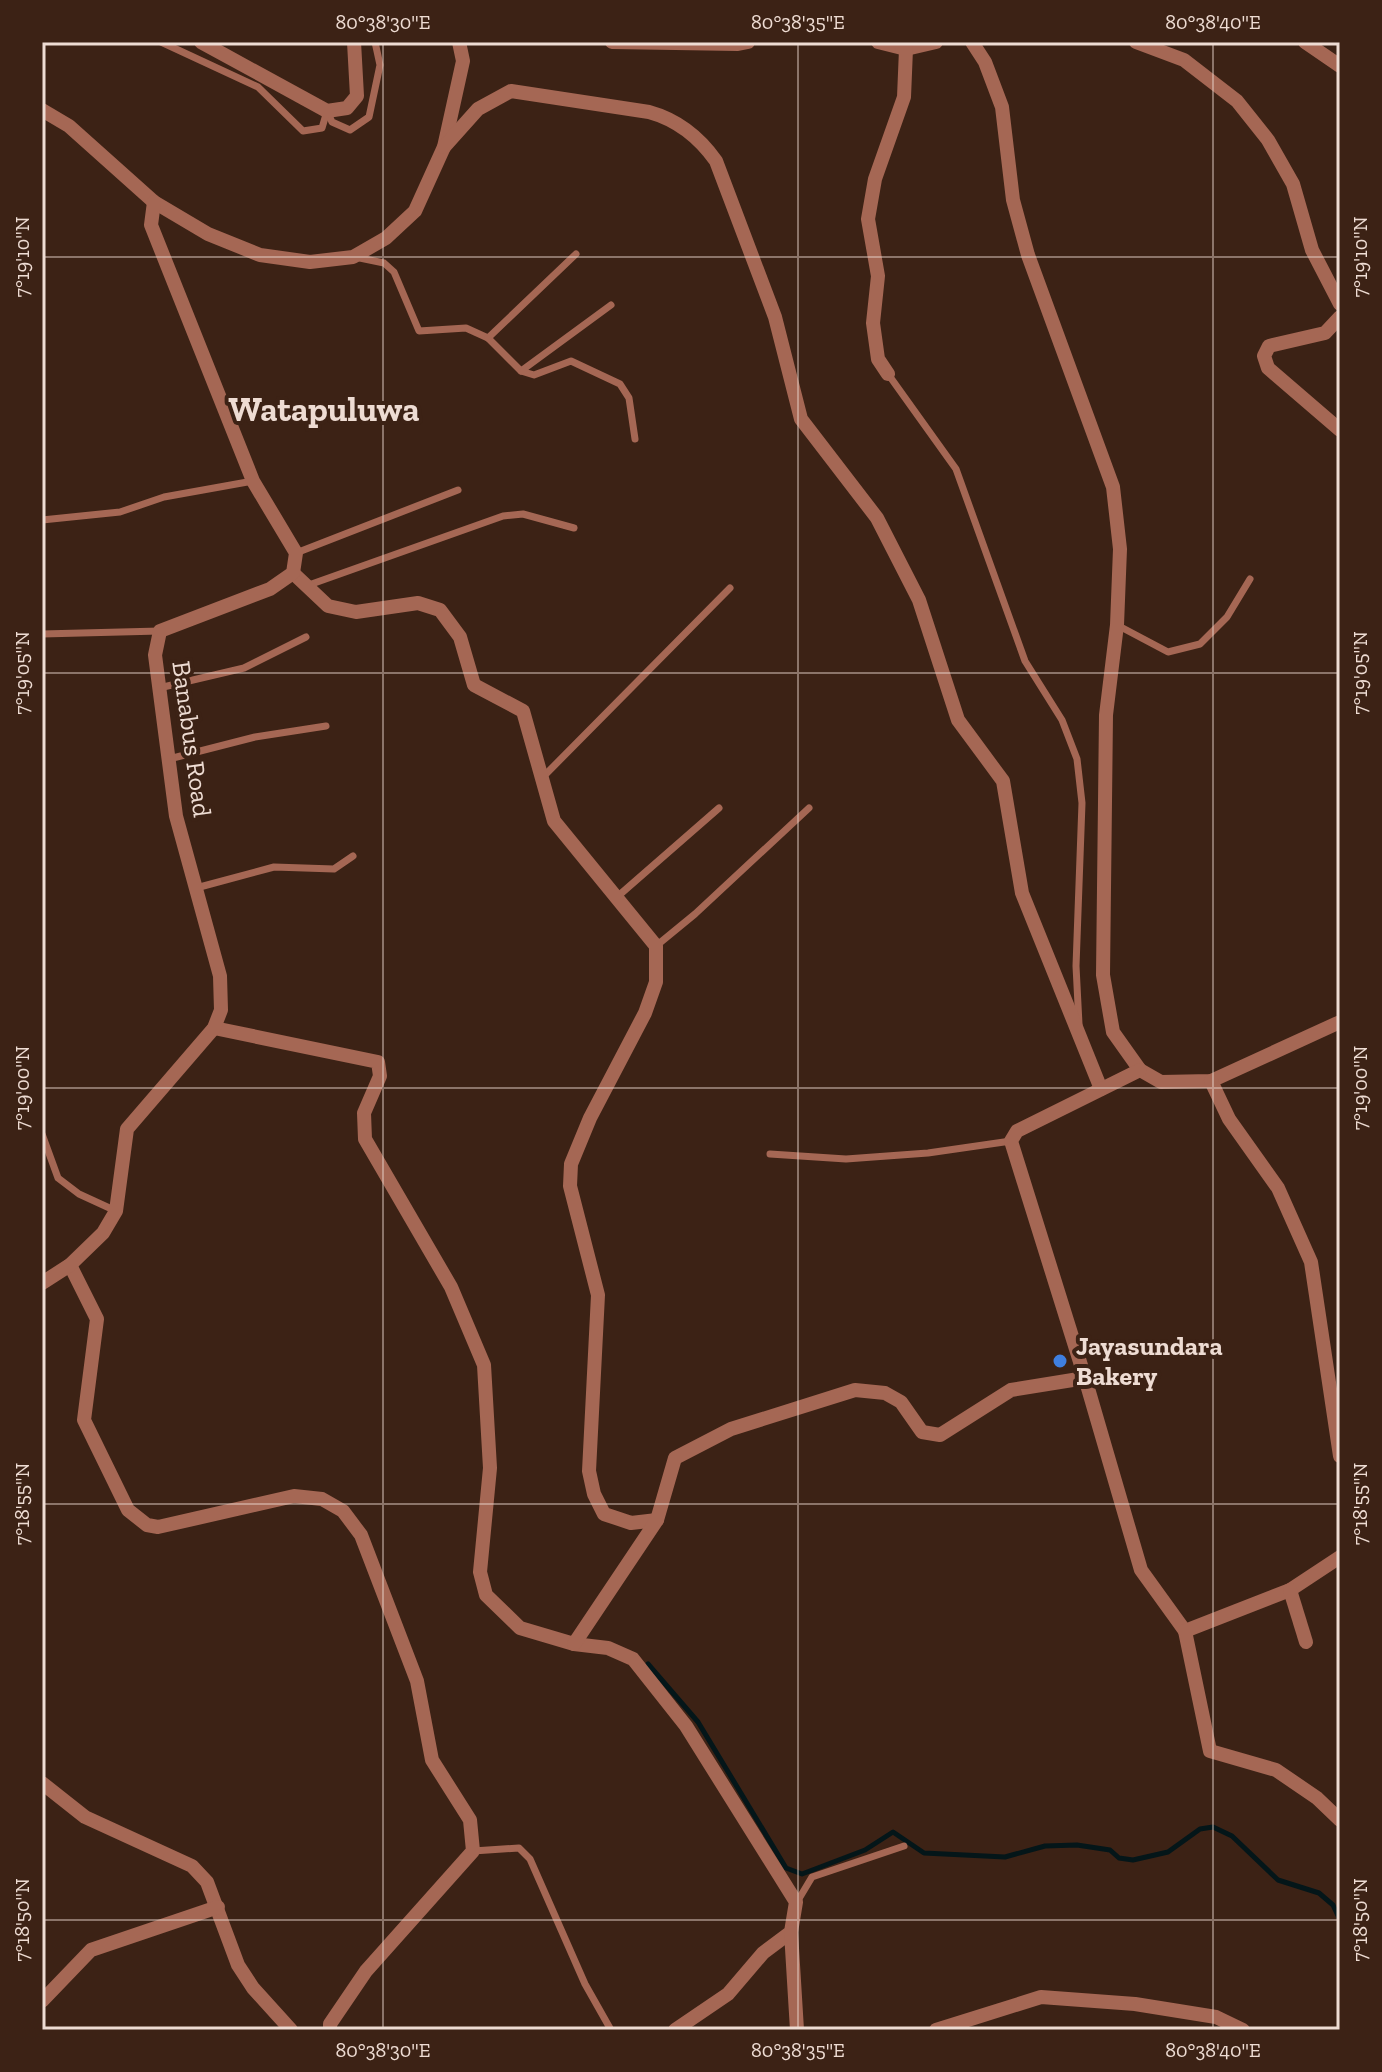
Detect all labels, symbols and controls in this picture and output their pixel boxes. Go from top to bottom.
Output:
text: 80°38'30"E [335,10,431,34]
text: 80°38'35"E [751,10,845,34]
text: 80°38'40"E [1165,10,1261,34]
text: 7°19'10"N [10,216,34,297]
text: 7°19'10"N [1348,216,1372,297]
district label: Watapuluwa [228,389,420,430]
text: 7°19'05"N [10,631,34,715]
text: 7°19'05"N [1348,631,1372,715]
street label: Banabus Road [165,659,219,819]
text: 7°19'00"N [10,1045,34,1130]
text: 7°19'00"N [1348,1045,1372,1130]
place label: Jayasundara Bakery [1076,1330,1223,1392]
marker: Jayasundara Bakery [1051,1352,1069,1370]
text: 7°18'55"N [10,1463,34,1545]
text: 7°18'55"N [1348,1463,1372,1545]
text: 7°18'50"N [10,1878,34,1962]
text: 7°18'50"N [1348,1878,1372,1962]
text: 80°38'30"E [335,2038,431,2062]
text: 80°38'35"E [751,2038,845,2062]
text: 80°38'40"E [1165,2038,1261,2062]

